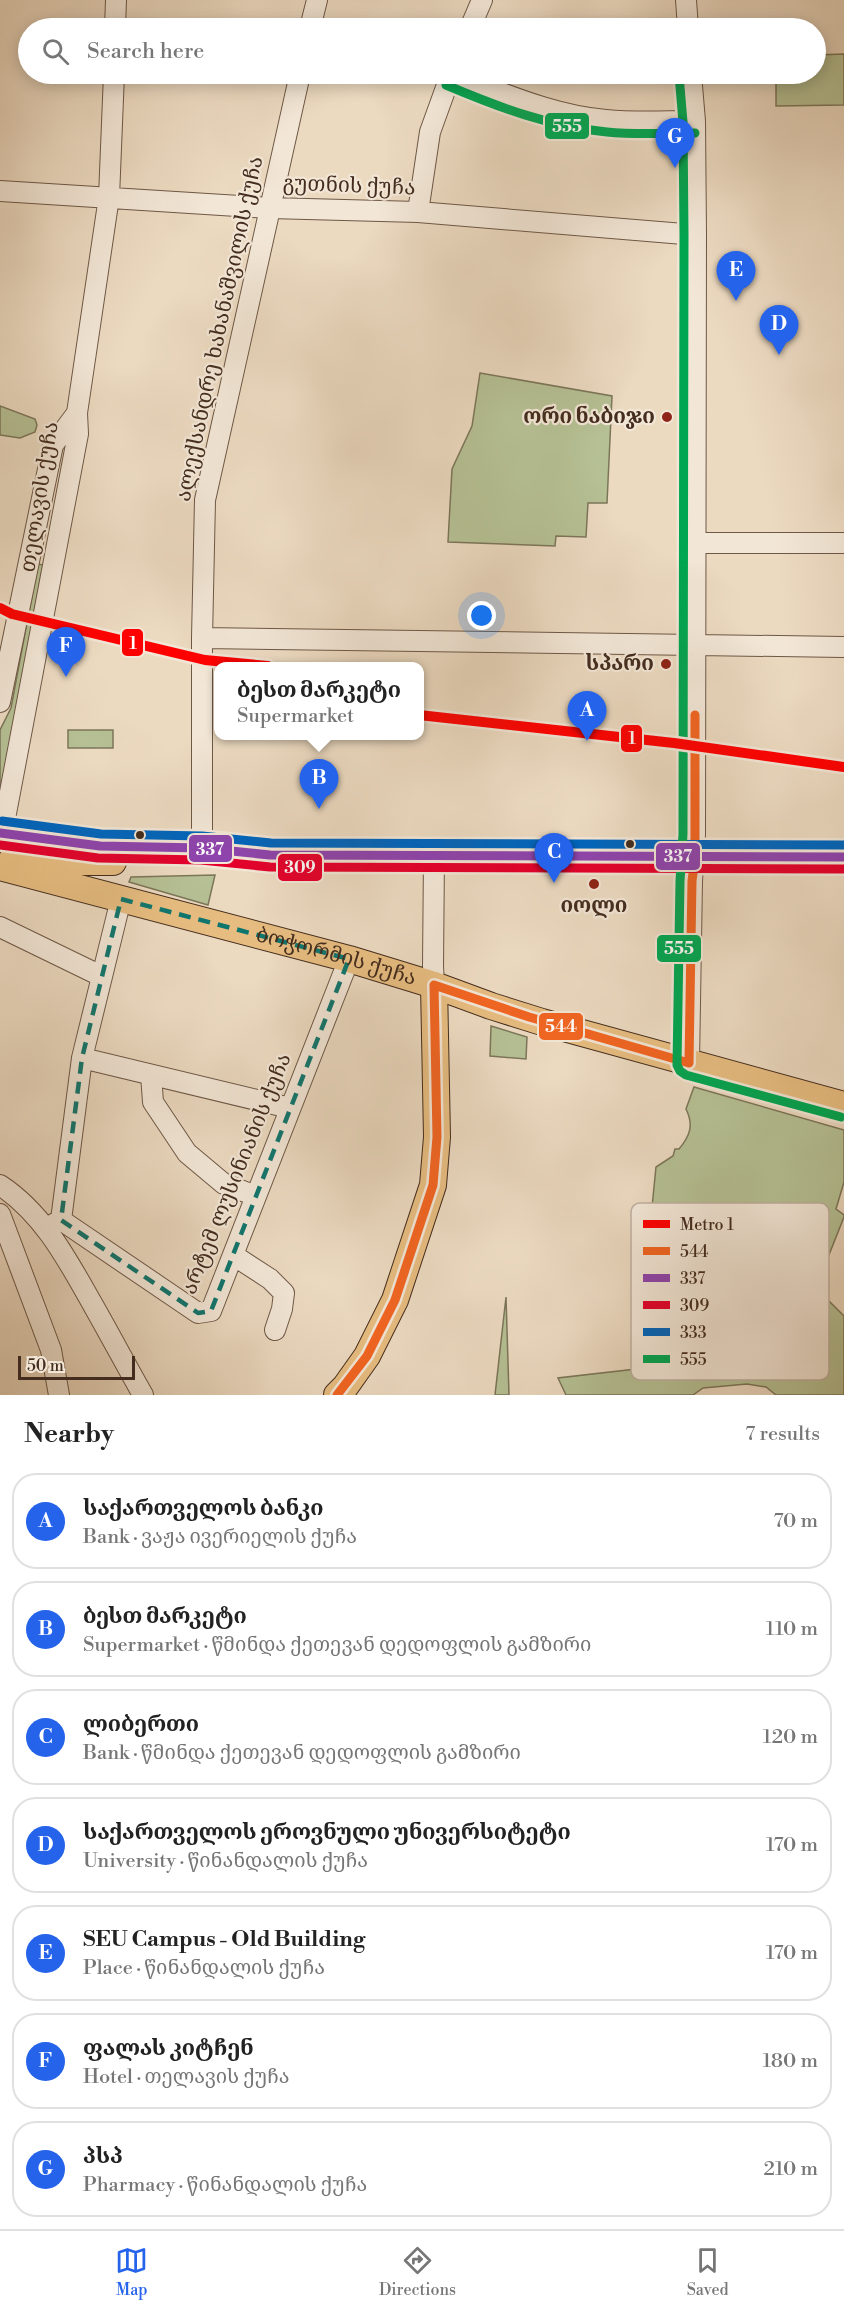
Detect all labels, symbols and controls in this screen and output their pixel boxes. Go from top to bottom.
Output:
search box [18,18,826,84]
icon: search [39,35,72,68]
text: Search here [87,38,204,65]
line badge: 555 [544,112,590,140]
text: 555 [552,117,582,137]
pin: G [656,118,694,168]
street label: ალექსანდრე ხახანაშვილის ქუჩა [171,154,269,504]
street label: გუთნის ქუჩა [282,171,416,201]
pin: E [716,252,756,301]
pin: D [760,306,798,355]
place label: ორი ნაბიჯი [523,404,655,430]
marker: ორი ნაბიჯი [660,410,674,424]
street label: თელავის ქუჩა [15,420,65,574]
your location [467,601,496,630]
pin: F [46,628,86,677]
line badge: 1 [121,628,144,657]
text: 1 [129,634,137,654]
place label: სპარი [586,651,654,677]
marker: სპარი [659,657,673,671]
popup [214,662,424,740]
text: ბესთ მარკეტი [237,677,401,704]
pin: A [568,692,606,741]
text: Supermarket [237,704,354,729]
line badge: 1 [620,724,643,753]
text: 1 [628,729,636,749]
pin: B [300,760,338,809]
unlabelled marker [134,829,146,841]
line badge: 337 [188,834,233,863]
pin: C [534,834,574,883]
unlabelled marker [624,838,636,850]
text: 337 [196,840,225,860]
line badge: 337 [655,842,701,871]
text: 337 [664,847,693,867]
line badge: 309 [277,853,323,882]
text: 309 [284,858,316,878]
marker: იოლი [587,877,601,891]
place label: იოლი [561,893,628,919]
street label: ბოჭორმის ქუჩა [253,922,419,992]
line badge: 555 [656,934,702,963]
text: 555 [664,939,694,959]
line badge: 544 [538,1012,584,1041]
text: 544 [545,1017,577,1037]
street label: არტემ ლუსინიანის ქუჩა [177,1050,297,1298]
legend [631,1203,829,1380]
text: Metro 1 [680,1215,734,1235]
text: 544 [680,1242,709,1262]
text: 337 [680,1269,705,1289]
text: 309 [680,1296,709,1316]
text: 333 [680,1323,707,1343]
text: 555 [680,1350,707,1370]
scale bar [18,1353,135,1380]
text: 50 m [27,1356,64,1376]
text: Nearby [24,1418,114,1450]
text: 7 results [745,1422,820,1447]
text: საქართველოს ბანკი [83,1495,323,1522]
text: A [38,1509,53,1534]
text: 70 m [774,1509,818,1534]
text: Bank · ვაჟა ივერიელის ქუჩა [83,1525,357,1550]
text: ბესთ მარკეტი [83,1603,247,1630]
text: B [38,1617,53,1642]
text: 110 m [766,1617,818,1642]
text: Supermarket · წმინდა ქეთევან დედოფლის გამზირი [83,1633,591,1658]
text: ლიბერთი [83,1711,199,1738]
text: C [38,1725,53,1750]
text: 120 m [763,1725,818,1750]
text: Bank · წმინდა ქეთევან დედოფლის გამზირი [83,1741,521,1766]
text: საქართველოს ეროვნული უნივერსიტეტი [83,1819,571,1846]
text: D [38,1833,53,1858]
text: 170 m [766,1833,818,1858]
text: University · წინანდალის ქუჩა [83,1849,368,1874]
text: SEU Campus - Old Building [83,1926,365,1953]
text: E [39,1941,52,1966]
text: 170 m [766,1941,818,1966]
text: Place · წინანდალის ქუჩა [83,1956,325,1981]
text: ფალას კიტჩენ [83,2035,254,2062]
text: F [38,2049,53,2074]
text: 180 m [763,2049,818,2074]
text: Hotel · თელავის ქუჩა [83,2065,290,2090]
text: პსპ [83,2143,123,2170]
text: G [38,2157,53,2182]
text: 210 m [763,2157,818,2182]
text: Pharmacy · წინანდალის ქუჩა [83,2173,367,2198]
tab: Map [115,2244,148,2300]
tab: Directions [379,2244,456,2300]
tab: Saved [687,2244,729,2300]

